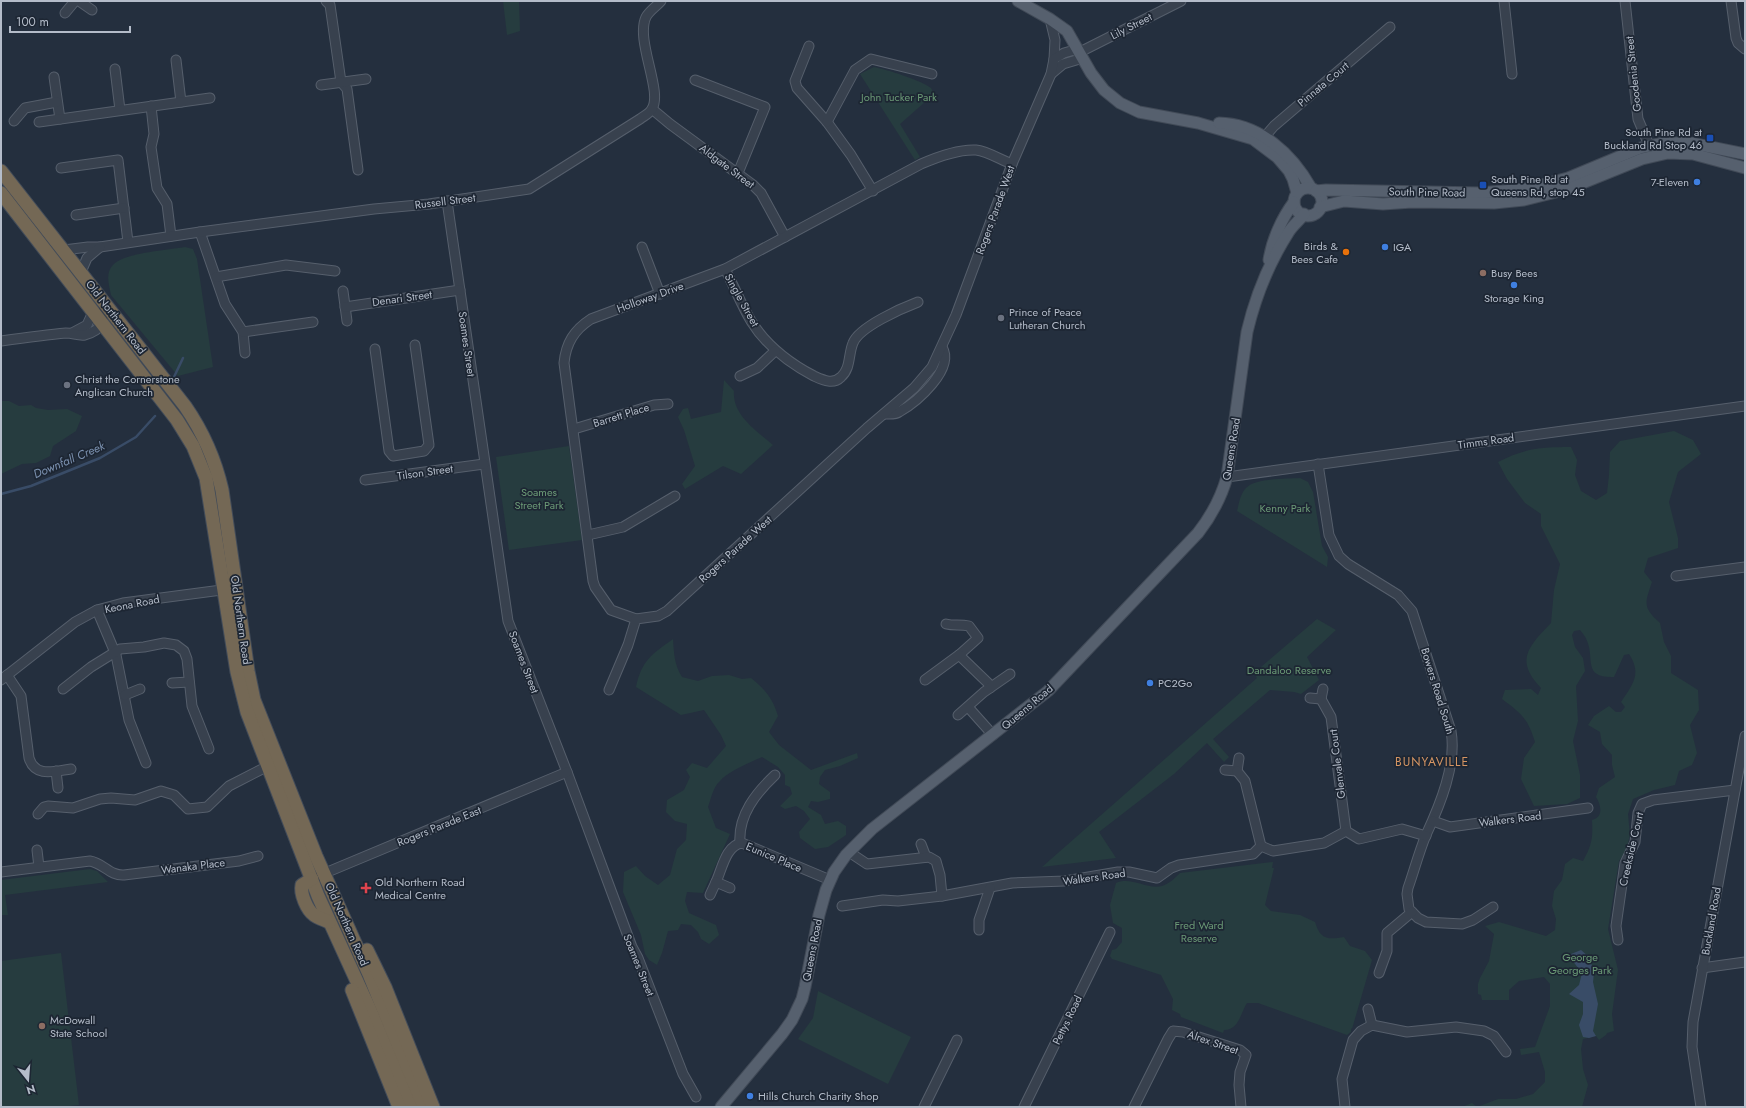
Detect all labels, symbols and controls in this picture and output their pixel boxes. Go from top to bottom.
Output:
scale bar [10,8,130,34]
street label: Lily Street [1107,9,1155,43]
text: 100 m [16,13,49,31]
street label: Goodenia Street [1621,35,1645,113]
street label: Pinnata Court [1294,57,1352,110]
park label: John Tucker Park [859,89,937,105]
place label: South Pine Rd at Buckland Rd Stop 46 [1604,124,1702,153]
marker: South Pine Rd at Buckland Rd Stop 46 [1705,133,1715,143]
street label: Aldgate Street [696,140,758,192]
street label: Rogers Parade West [971,163,1019,257]
place label: South Pine Rd at Queens Rd, stop 45 [1491,171,1585,200]
place label: 7-Eleven [1651,174,1689,190]
marker: 7-Eleven [1692,177,1702,187]
marker: South Pine Rd at Queens Rd, stop 45 [1478,180,1488,190]
street label: South Pine Road [1388,183,1466,201]
street label: Russell Street [414,189,477,213]
place label: Birds & Bees Cafe [1291,238,1339,267]
place label: IGA [1393,239,1412,255]
marker: IGA [1380,242,1390,252]
marker: Birds & Bees Cafe [1341,247,1351,257]
place label: Busy Bees [1491,265,1538,281]
marker: Busy Bees [1478,268,1488,278]
street label: Single Street [721,270,763,330]
street label: Old Northern Road [82,277,150,357]
street label: Holloway Drive [614,277,686,317]
marker: Storage King [1509,280,1519,290]
street label: Denari Street [371,286,433,310]
place label: Storage King [1484,290,1544,306]
place label: Prince of Peace Lutheran Church [1009,304,1085,333]
street label: Soames Street [455,310,480,378]
marker: Prince of Peace Lutheran Church [996,313,1006,323]
place label: Christ the Cornerstone Anglican Church [75,371,180,400]
marker: Christ the Cornerstone Anglican Church [62,380,72,390]
street label: Barrett Place [591,399,651,431]
street label: Queens Road [1218,417,1244,481]
street label: Timms Road [1457,429,1515,453]
water label: Downfall Creek [31,437,108,483]
street label: Tilson Street [396,460,454,484]
park label: Soames Street Park [514,484,564,513]
park label: Kenny Park [1260,500,1311,516]
street label: Rogers Parade West [695,511,775,586]
street label: Old Northern Road [227,574,255,666]
street label: Keona Road [103,591,161,617]
street label: Soames Street [505,629,543,696]
street label: Bowers Road South [1417,646,1459,736]
park label: Dandaloo Reserve [1247,662,1331,678]
place label: PC2Go [1158,675,1192,691]
marker: PC2Go [1145,678,1155,688]
street label: Queens Road [998,681,1056,733]
street label: Glenvale Court [1325,728,1349,800]
district label: BUNYAVILLE [1395,753,1469,771]
street label: Rogers Parade East [395,802,484,850]
street label: Walkers Road [1478,807,1542,831]
street label: Creekside Court [1615,810,1647,888]
street label: Eunice Place [744,838,805,876]
street label: Wanaka Place [160,854,226,878]
street label: Walkers Road [1062,865,1126,889]
place label: Old Northern Road Medical Centre [375,874,465,903]
street label: Old Northern Road [321,880,373,968]
marker: Old Northern Road Medical Centre [360,882,372,894]
street label: Buckland Road [1697,886,1725,956]
park label: Fred Ward Reserve [1174,917,1224,946]
street label: Queens Road [798,918,826,982]
street label: Soames Street [619,932,659,999]
park label: George Georges Park [1548,949,1612,978]
street label: Pettys Road [1048,993,1086,1047]
place label: McDowall State School [50,1012,107,1041]
marker: McDowall State School [37,1021,47,1031]
street label: Alrex Street [1185,1026,1241,1058]
north arrow [8,1060,48,1100]
text: N [24,1081,37,1098]
place label: Hills Church Charity Shop [758,1088,879,1104]
marker: Hills Church Charity Shop [745,1091,755,1101]

